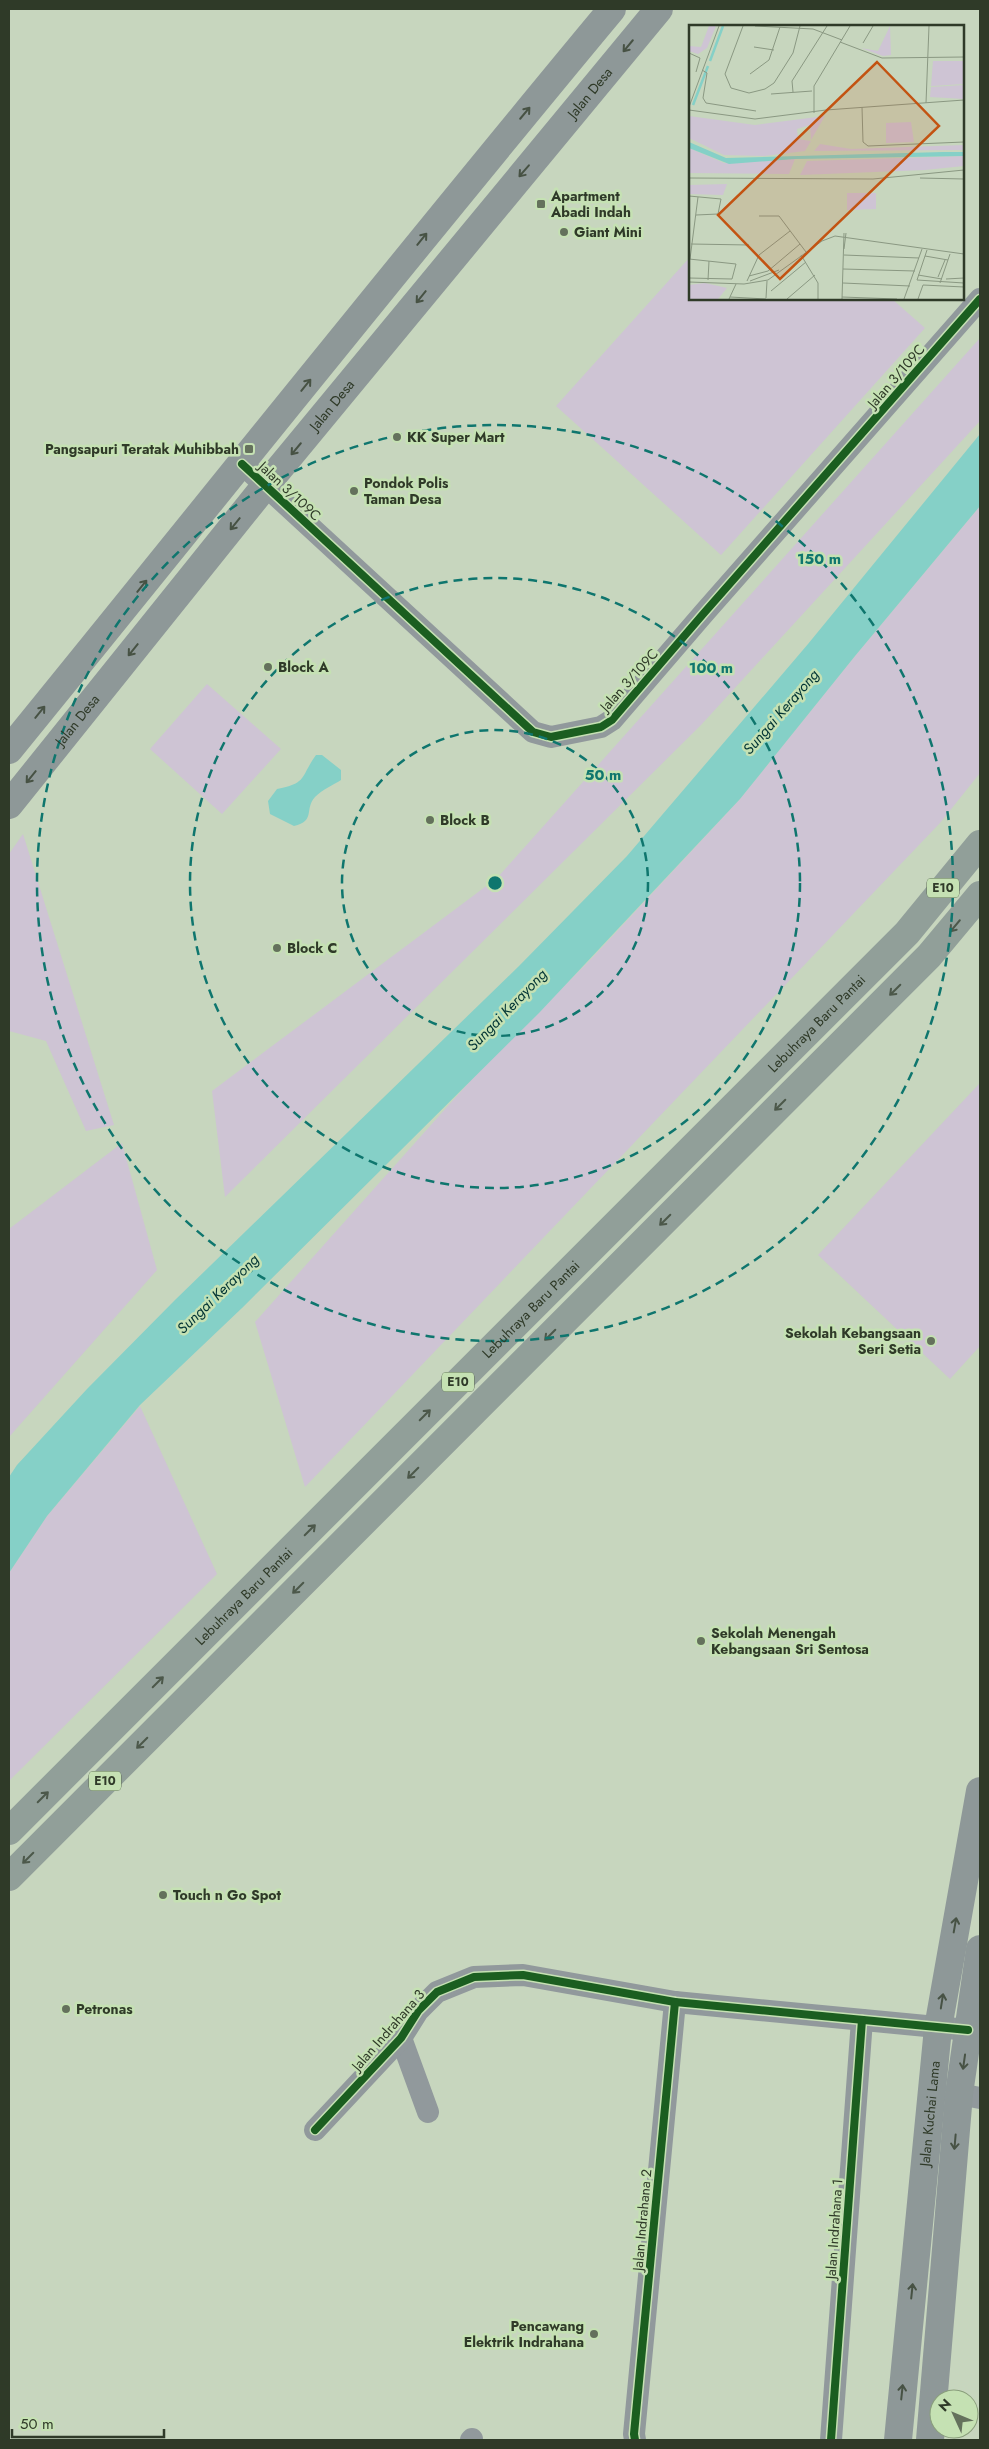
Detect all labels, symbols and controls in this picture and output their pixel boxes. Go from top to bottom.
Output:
inset map [689,25,964,300]
one-way arrow [622,40,634,53]
street label: Jalan Desa [561,63,617,124]
one-way arrow [520,107,531,120]
one-way arrow [519,164,530,177]
place label: Apartment Abadi Indah [550,186,631,222]
marker: Apartment Abadi Indah [535,198,547,210]
place label: Giant Mini [574,222,642,242]
marker: Giant Mini [558,226,570,238]
one-way arrow [417,233,428,246]
one-way arrow [416,290,427,303]
street label: Jalan 3/109C [861,340,929,414]
street label: Jalan Desa [304,375,359,436]
one-way arrow [300,379,311,392]
place label: KK Super Mart [407,427,505,447]
marker: KK Super Mart [391,431,403,443]
place label: Pangsapuri Teratak Muhibbah [45,439,239,459]
marker: Pangsapuri Teratak Muhibbah [243,443,255,455]
one-way arrow [290,443,301,456]
street label: Jalan 3/109C [253,456,326,525]
place label: Pondok Polis Taman Desa [364,473,449,509]
marker: Pondok Polis Taman Desa [348,485,360,497]
one-way arrow [229,517,240,530]
text: 150 m [797,548,841,570]
one-way arrow [137,580,148,593]
one-way arrow [128,643,139,656]
street label: Jalan 3/109C [594,644,663,717]
place label: Block A [278,657,330,677]
text: 100 m [689,657,733,679]
marker: Block A [262,661,274,673]
water label: Sungai Kerayong [738,664,825,759]
street label: Jalan Desa [49,690,104,752]
one-way arrow [34,706,45,719]
text: 50 m [585,764,621,786]
one-way arrow [26,770,37,783]
place label: Block B [440,810,490,830]
marker: Block B [424,814,436,826]
centre of rings [486,874,504,892]
road number: E10 [927,878,959,898]
one-way arrow [949,919,960,932]
place label: Block C [287,938,337,958]
marker: Block C [271,942,283,954]
water label: Sungai Kerayong [462,963,552,1056]
street label: Lebuhraya Baru Pantai [763,970,870,1077]
one-way arrow [889,984,901,996]
one-way arrow [774,1099,786,1111]
one-way arrow [659,1214,671,1226]
water label: Sungai Kerayong [172,1249,265,1339]
street label: Lebuhraya Baru Pantai [478,1256,584,1362]
place label: Sekolah Kebangsaan Seri Setia [785,1323,921,1359]
one-way arrow [544,1329,557,1341]
marker: Sekolah Kebangsaan Seri Setia [925,1335,937,1347]
road number: E10 [442,1372,474,1391]
one-way arrow [419,1409,431,1421]
one-way arrow [407,1467,419,1479]
one-way arrow [304,1523,316,1536]
street label: Lebuhraya Baru Pantai [190,1543,297,1650]
one-way arrow [292,1582,304,1594]
place label: Sekolah Menengah Kebangsaan Sri Sentosa [711,1623,869,1659]
marker: Sekolah Menengah Kebangsaan Sri Sentosa [695,1635,707,1647]
one-way arrow [152,1676,164,1688]
one-way arrow [137,1737,149,1749]
road number: E10 [89,1772,121,1790]
one-way arrow [37,1790,49,1803]
one-way arrow [22,1852,34,1864]
place label: Touch n Go Spot [173,1885,282,1905]
marker: Touch n Go Spot [157,1889,169,1901]
one-way arrow [951,1918,961,1934]
street label: Jalan Indrahana 3 [346,1985,429,2077]
one-way arrow [938,1993,948,2009]
place label: Petronas [76,1999,133,2019]
marker: Petronas [60,2003,72,2015]
one-way arrow [958,2054,968,2070]
street label: Jalan Kuchai Lama [914,2060,945,2169]
one-way arrow [950,2134,960,2150]
street label: Jalan Indrahana 2 [627,2168,656,2274]
street label: Jalan Indrahana 1 [820,2178,847,2282]
one-way arrow [907,2283,917,2299]
place label: Pencawang Elektrik Indrahana [464,2316,584,2352]
marker: Pencawang Elektrik Indrahana [588,2328,600,2340]
one-way arrow [898,2384,907,2400]
north arrow [929,2389,979,2439]
text: N [934,2394,956,2416]
scale bar [12,2406,165,2438]
text: 50 m [20,2413,54,2435]

